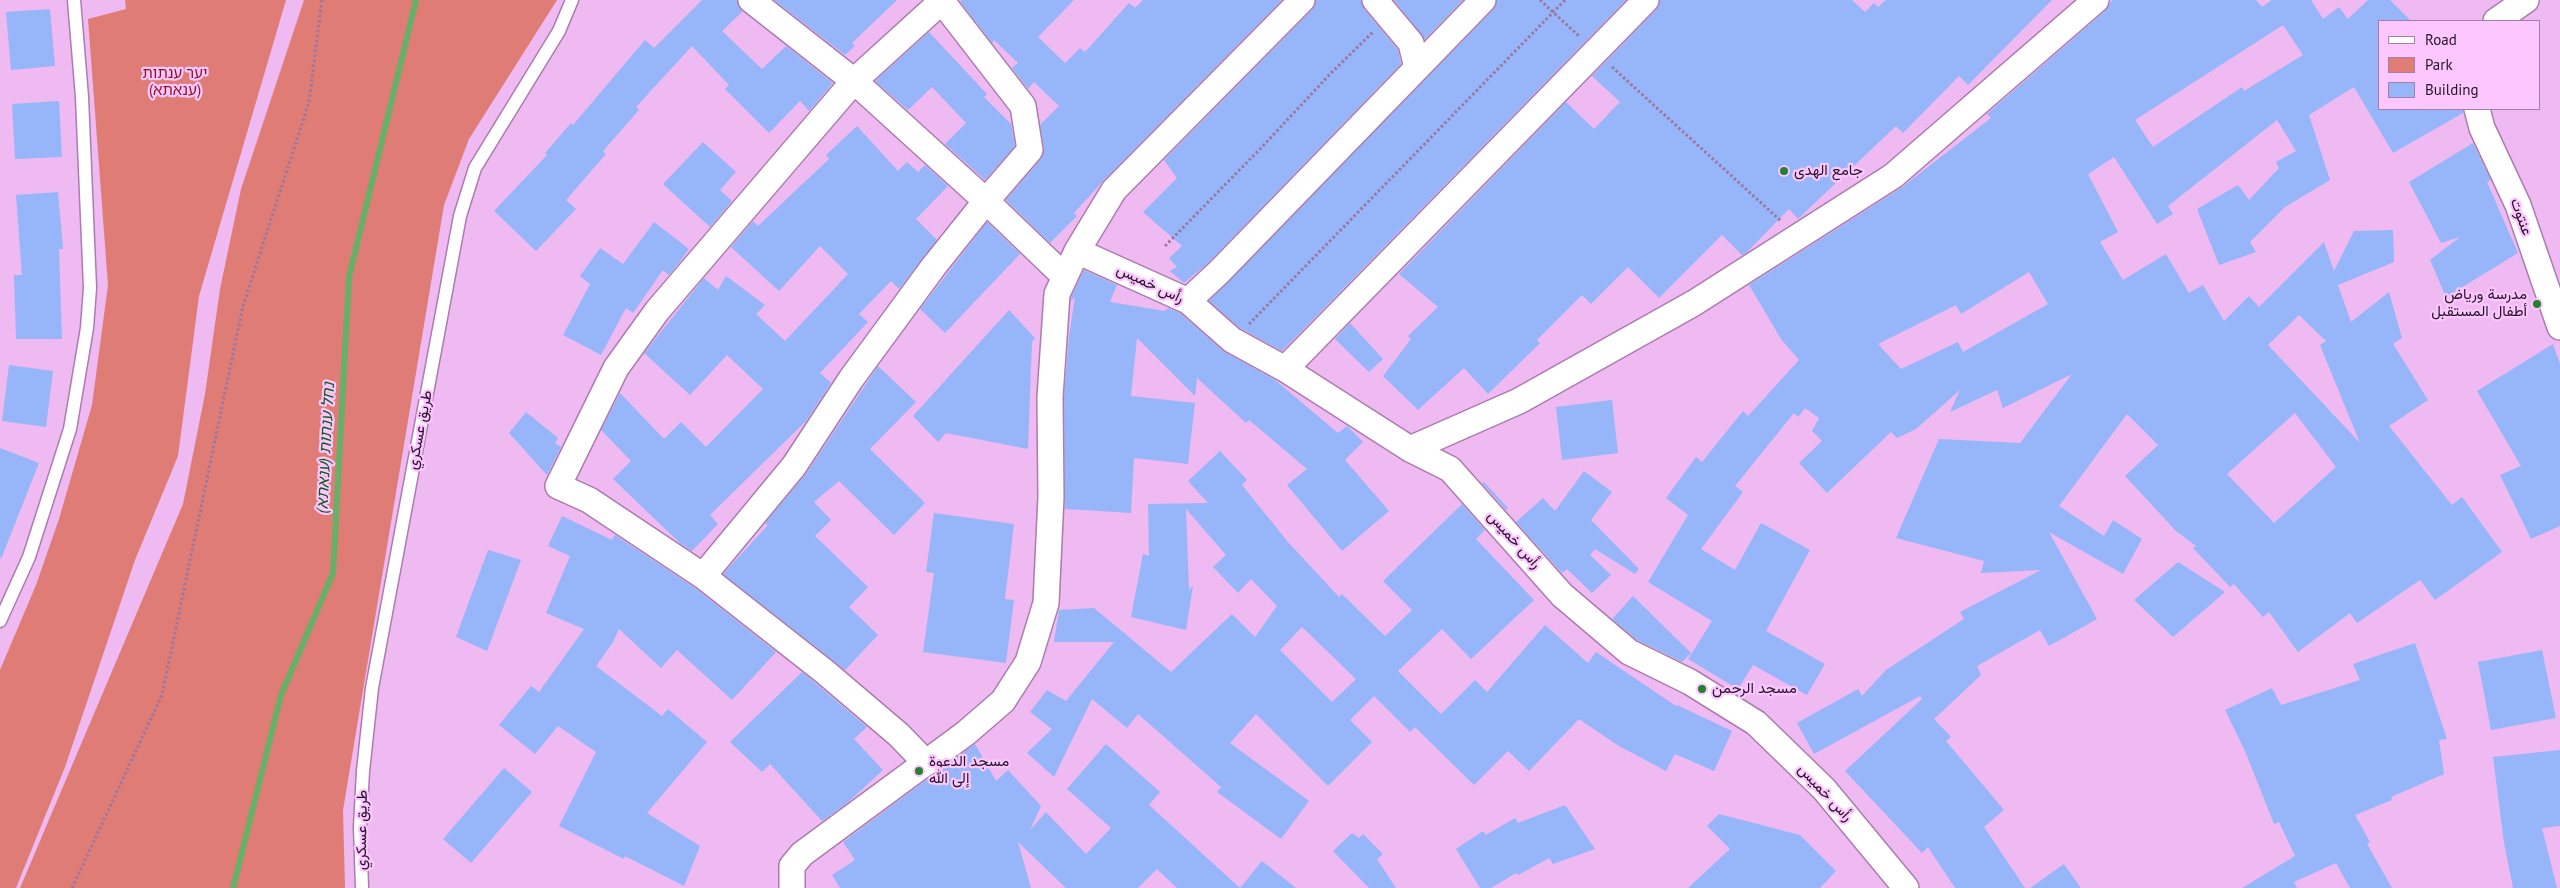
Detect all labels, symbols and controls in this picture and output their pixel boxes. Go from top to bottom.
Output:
legend [2378,20,2540,110]
text: Road [2425,30,2457,49]
text: Park [2425,55,2453,74]
park label: יער ענתות (ענאתא) [143,65,207,100]
text: Building [2425,80,2479,99]
place label: جامع الهدى [1794,162,1863,180]
marker: جامع الهدى [1778,165,1790,177]
street label: عنتوت [2506,196,2536,238]
street label: رأس خميس [1114,261,1186,307]
place label: مدرسة ورياض أطفال المستقبل [2431,286,2527,321]
marker: مدرسة ورياض أطفال المستقبل [2531,298,2543,310]
water label: נחל ענתות (ענאתא) [313,382,339,514]
street label: طريق عسكري [404,389,436,471]
street label: رأس خميس [1483,507,1545,573]
place label: مسجد الرحمن [1712,680,1797,698]
marker: مسجد الرحمن [1696,683,1708,695]
place label: مسجد الدعوة إلى الله [929,753,1009,788]
street label: رأس خميس [1794,761,1856,825]
marker: مسجد الدعوة إلى الله [913,765,925,777]
street label: طريق عسكري [352,790,372,870]

